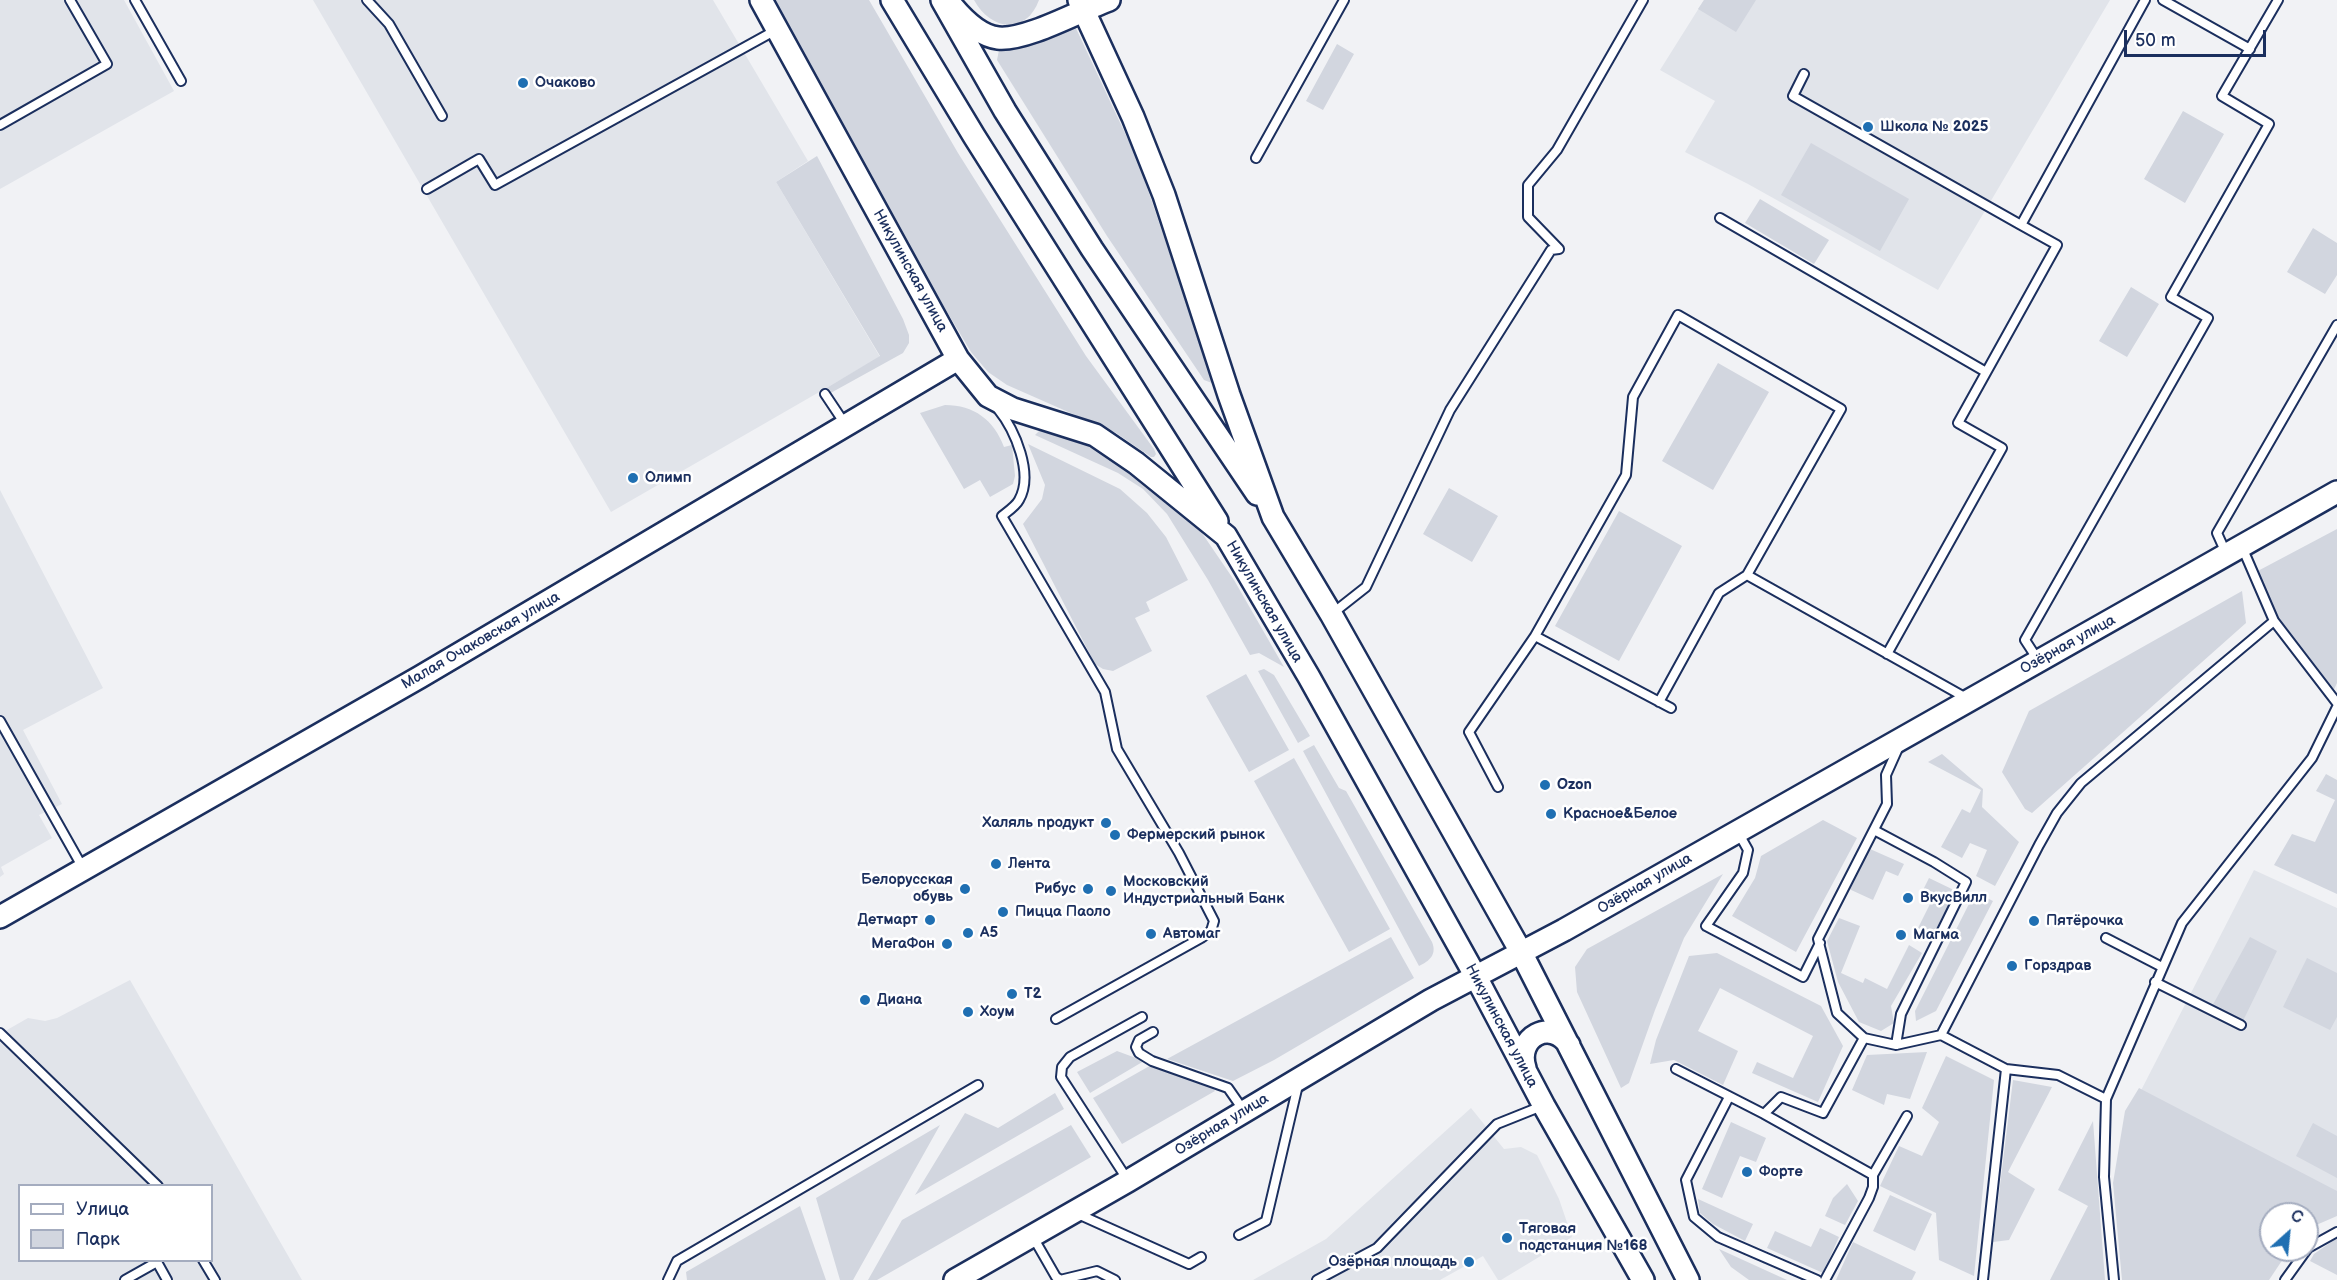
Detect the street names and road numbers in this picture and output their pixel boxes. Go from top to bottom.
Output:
street label: Никулинская улица [869,206,951,336]
street label: Никулинская улица [1222,538,1306,666]
street label: Малая Очаковская улица [399,588,563,694]
street label: Озёрная улица [2017,611,2119,679]
street label: Озёрная улица [1595,850,1695,918]
street label: Никулинская улица [1461,961,1541,1091]
street label: Озёрная улица [1172,1090,1272,1160]

